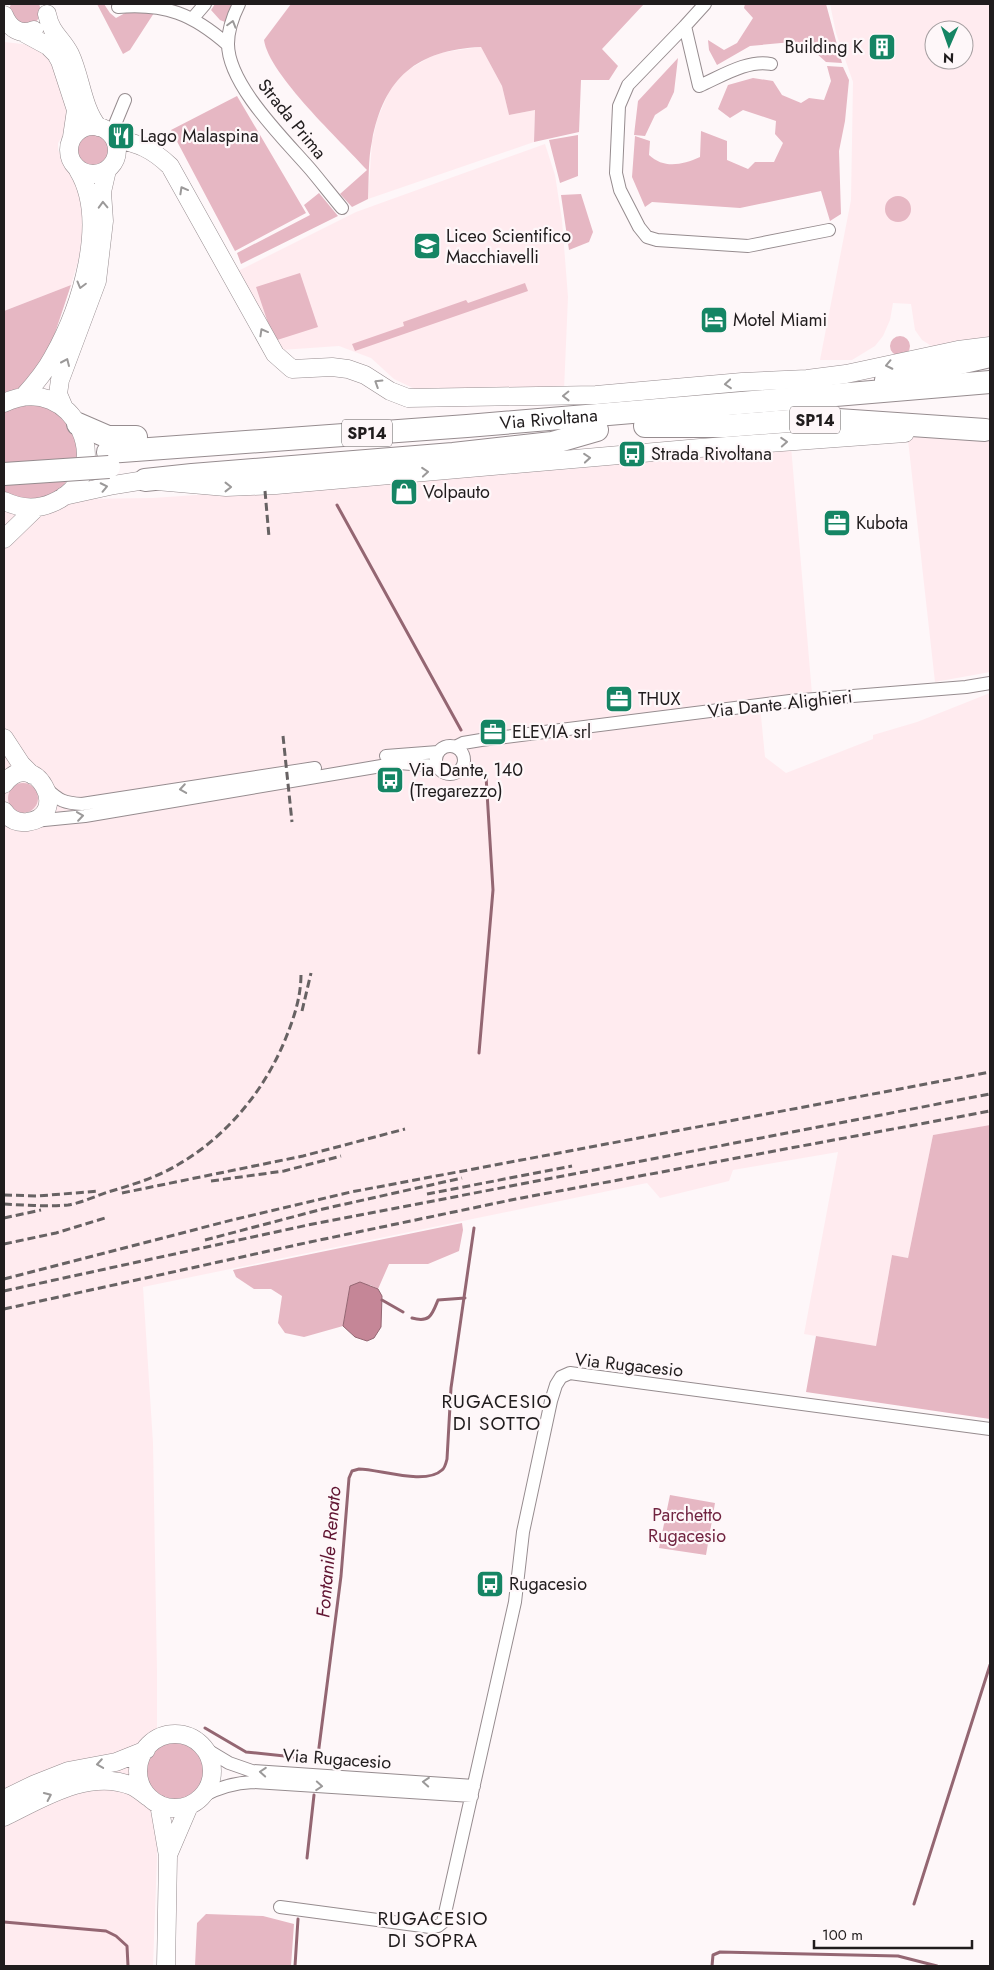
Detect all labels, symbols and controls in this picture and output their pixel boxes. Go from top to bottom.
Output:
one-way arrow [226,19,237,28]
north arrow [924,20,974,70]
building icon: Building K [867,32,897,62]
place label: Building K [784,34,864,60]
text: N [943,48,954,68]
street label: Strada Prima [252,73,332,165]
restaurant icon: Lago Malaspina [106,121,136,151]
place label: Lago Malaspina [140,123,259,149]
one-way arrow [180,186,190,195]
one-way arrow [98,201,108,209]
place label: Liceo Scientifico Macchiavelli [446,223,571,270]
school or university icon: Liceo Scientifico Macchiavelli [412,231,442,261]
one-way arrow [76,280,87,289]
hotel icon: Motel Miami [699,305,729,335]
place label: Motel Miami [733,307,827,333]
one-way arrow [259,328,269,337]
one-way arrow [60,358,71,367]
one-way arrow [884,359,893,370]
one-way arrow [723,378,731,389]
one-way arrow [374,380,383,390]
one-way arrow [561,391,569,402]
street label: Via Rivoltana [499,402,599,436]
road number: SP14 [790,406,840,434]
road number: SP14 [342,419,392,446]
one-way arrow [780,436,788,447]
bus stop icon: Strada Rivoltana [617,439,647,469]
place label: Strada Rivoltana [651,441,772,467]
one-way arrow [584,453,592,464]
one-way arrow [422,466,430,477]
shop icon: Volpauto [389,477,419,507]
place label: Volpauto [423,479,490,505]
one-way arrow [100,482,109,493]
one-way arrow [225,482,233,492]
office icon: Kubota [822,508,852,538]
place label: Kubota [856,510,908,536]
street label: Via Dante Alighieri [706,683,854,725]
office icon: THUX [604,684,634,714]
place label: THUX [638,686,681,712]
office icon: ELEVIA srl [478,717,508,747]
place label: ELEVIA srl [512,719,591,745]
place label: Via Dante, 140 (Tregarezzo) [409,757,523,804]
bus stop icon: Via Dante, 140 (Tregarezzo) [375,765,405,795]
one-way arrow [178,783,187,793]
one-way arrow [77,811,85,822]
street label: Via Rugacesio [574,1346,685,1384]
district label: RUGACESIO DI SOTTO [441,1388,553,1437]
water label: Fontanile Renato [309,1485,348,1619]
park label: Parchetto Rugacesio [648,1502,726,1549]
bus stop icon: Rugacesio [475,1569,505,1599]
place label: Rugacesio [509,1571,587,1597]
street label: Via Rugacesio [282,1742,392,1776]
one-way arrow [95,1759,104,1769]
one-way arrow [259,1766,267,1777]
one-way arrow [421,1777,429,1788]
one-way arrow [315,1780,323,1791]
one-way arrow [43,1792,52,1802]
district label: RUGACESIO DI SOPRA [377,1905,489,1954]
scale bar [814,1918,972,1950]
text: 100 m [822,1924,863,1946]

